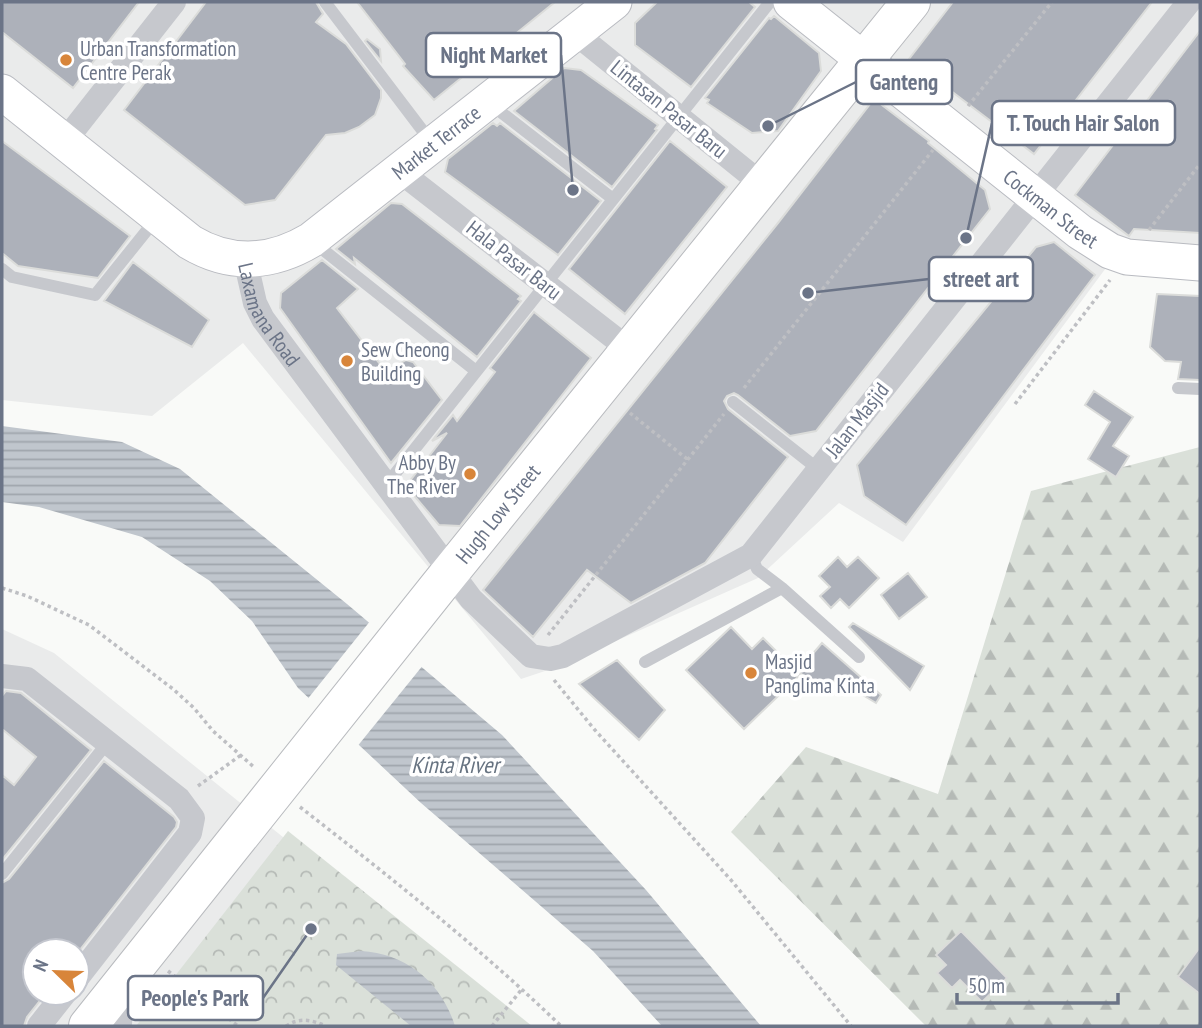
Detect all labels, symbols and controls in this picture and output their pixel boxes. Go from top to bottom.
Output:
callout: Night Market [426,33,561,77]
place label: Urban Transformation Centre Perak [80,35,236,86]
text: Night Market [441,40,548,69]
marker: Urban Transformation Centre Perak [58,52,74,68]
street label: Lintasan Pasar Baru [605,54,733,164]
callout: Ganteng [856,60,952,104]
text: Ganteng [870,67,938,96]
street label: Market Terrace [386,99,486,185]
callout: T. Touch Hair Salon [992,101,1175,145]
text: T. Touch Hair Salon [1007,108,1159,137]
street label: Cockman Street [998,163,1104,254]
street label: Hala Pasar Baru [461,214,567,306]
callout: street art [929,257,1033,301]
street label: Laxamana Road [233,260,307,371]
text: street art [943,264,1019,293]
place label: Sew Cheong Building [361,336,450,387]
marker: Sew Cheong Building [339,353,355,369]
street label: Jalan Masjid [819,377,895,464]
place label: Abby By The River [387,449,456,500]
street label: Hugh Low Street [449,458,546,569]
marker: Abby By The River [462,466,478,482]
place label: Masjid Panglima Kinta [765,648,875,699]
marker: Masjid Panglima Kinta [743,665,759,681]
water label: Kinta River [411,750,502,779]
north arrow [21,937,91,1007]
text: N [27,956,53,975]
scale bar [957,962,1118,1006]
text: 50 m [968,972,1005,999]
callout: People's Park [128,976,263,1020]
text: People's Park [141,983,249,1012]

